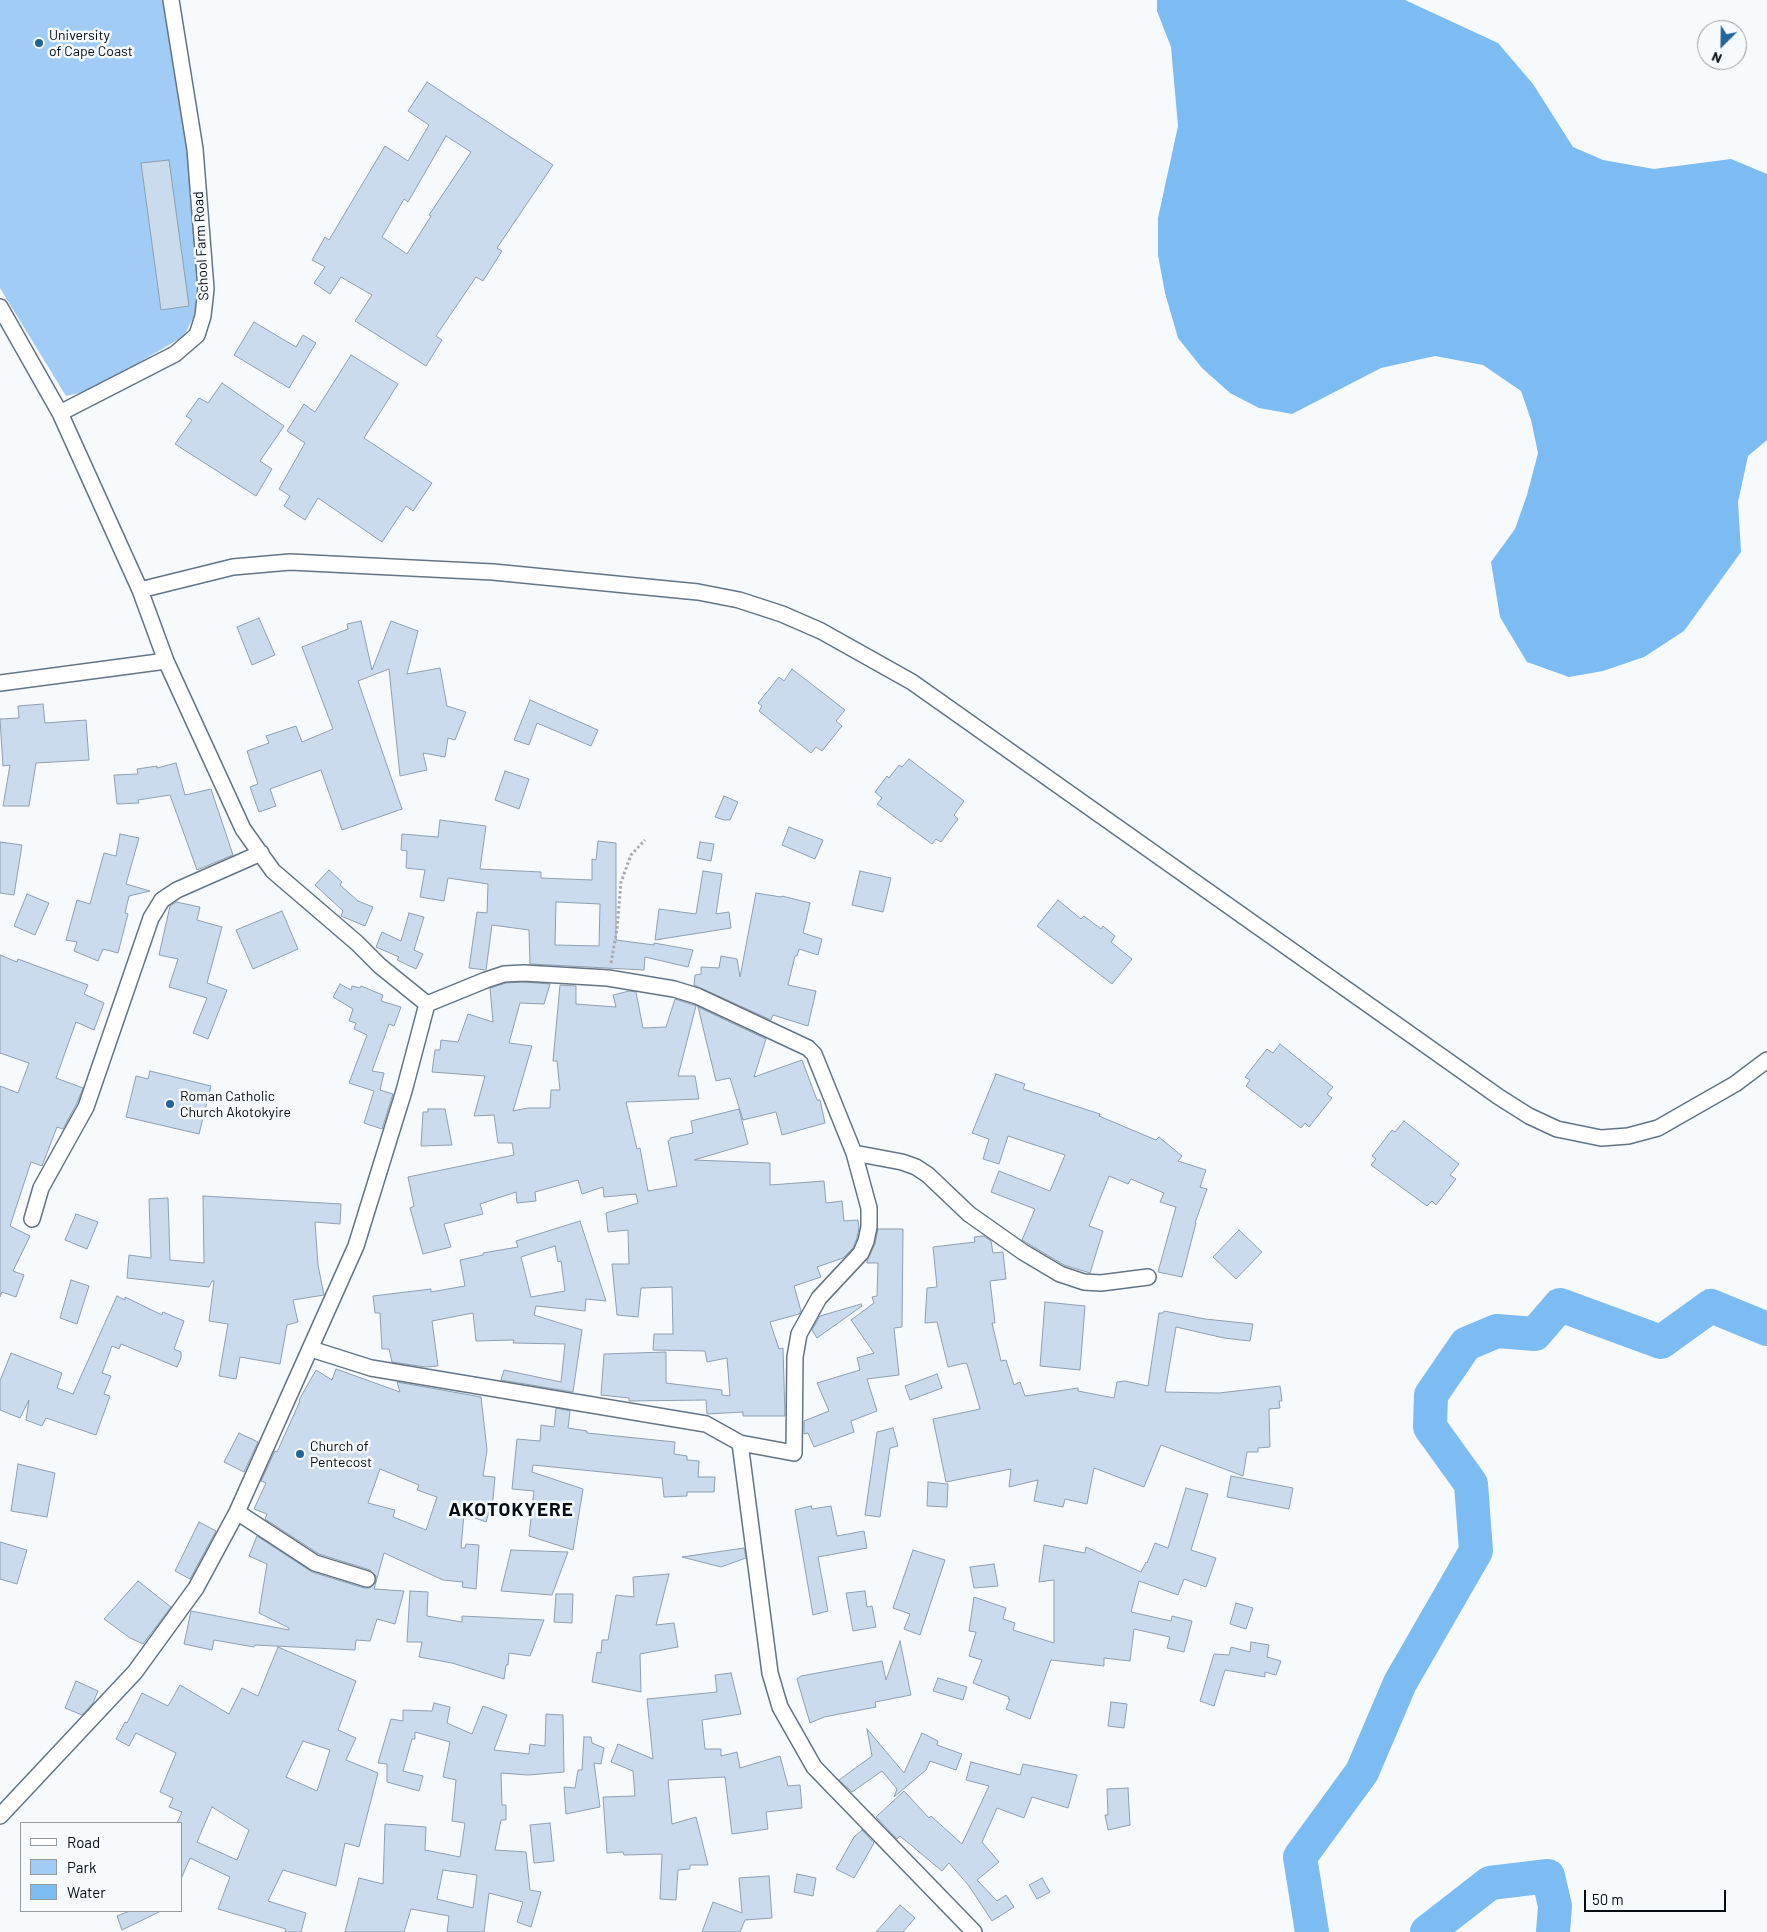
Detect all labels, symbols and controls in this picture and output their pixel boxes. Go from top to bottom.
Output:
north arrow [1697,20,1747,70]
place label: University of Cape Coast [49,27,133,59]
marker: University of Cape Coast [33,37,45,49]
text: N [1709,49,1724,68]
street label: School Farm Road [190,191,212,301]
place label: Roman Catholic Church Akotokyire [180,1088,291,1120]
marker: Roman Catholic Church Akotokyire [164,1098,176,1110]
place label: Church of Pentecost [310,1438,372,1470]
marker: Church of Pentecost [294,1448,306,1460]
district label: AKOTOKYERE [447,1499,575,1521]
legend [20,1822,182,1912]
text: Road [67,1833,100,1851]
text: Park [67,1858,96,1876]
scale bar [1587,1880,1730,1912]
text: Water [67,1883,106,1901]
text: 50 m [1592,1890,1624,1908]

